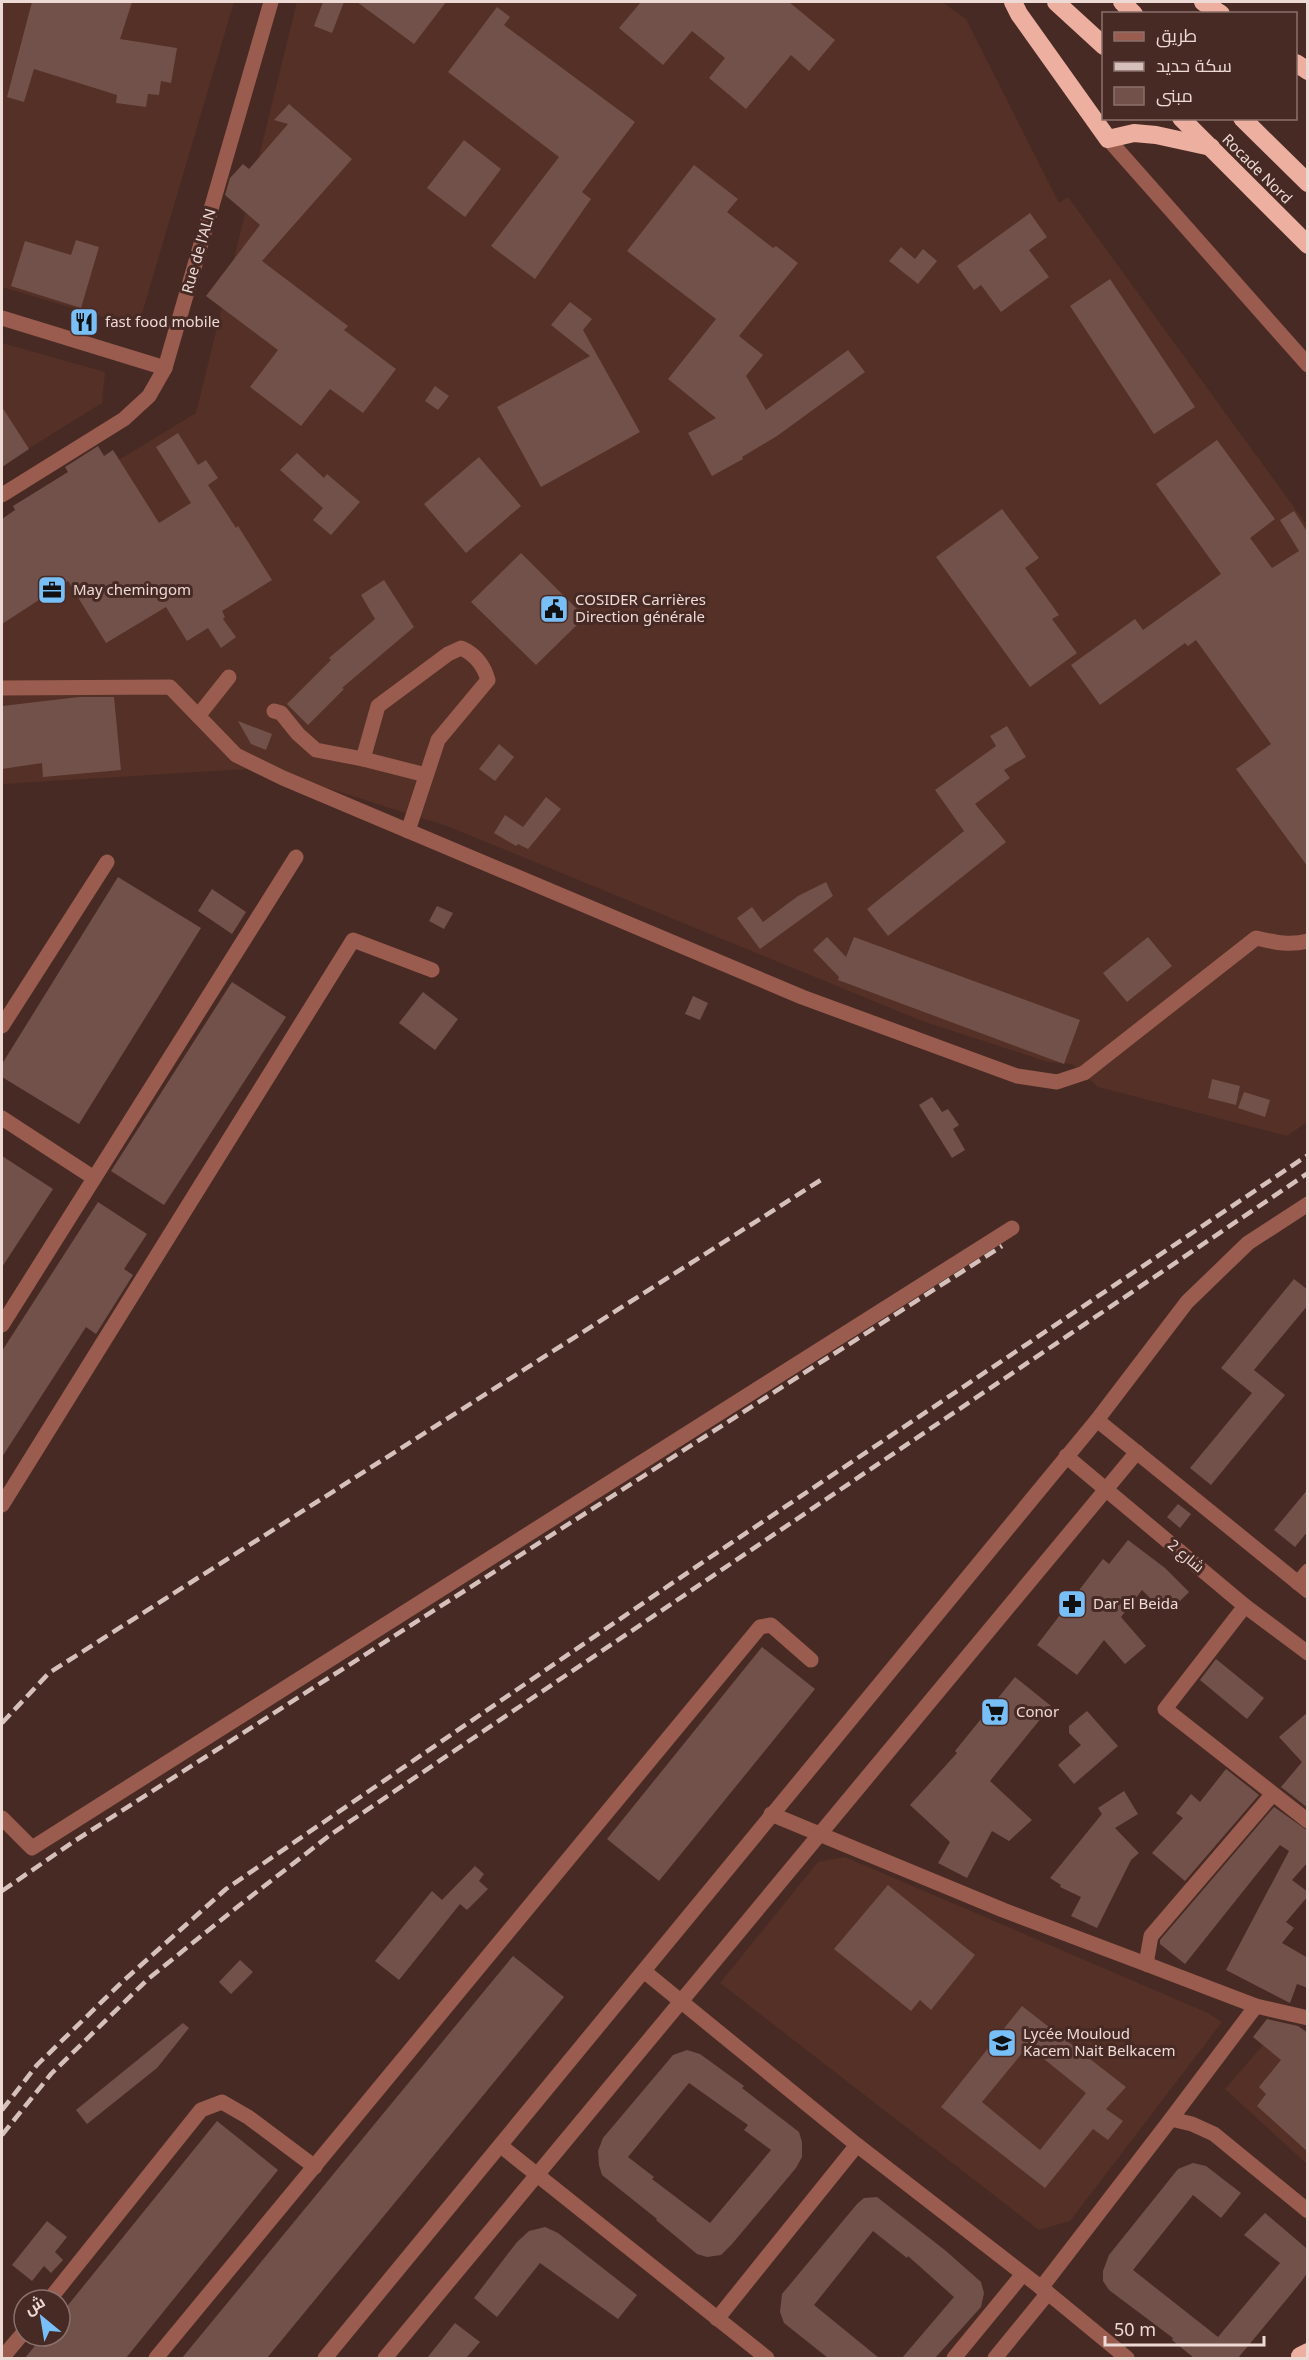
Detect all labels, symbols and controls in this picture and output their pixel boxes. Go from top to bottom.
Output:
legend [1102,12,1297,120]
text: طريق [1156,23,1197,48]
text: سكة حديد [1156,53,1232,77]
text: مبنى [1156,83,1193,107]
street label: Rocade Nord [1218,129,1297,208]
street label: Rue de l'ALN [176,206,220,296]
restaurant icon: fast food mobile [68,306,100,338]
place label: fast food mobile [105,311,220,331]
office icon: May chemingom [36,574,68,606]
place label: May chemingom [73,579,191,599]
place label: COSIDER Carrières Direction générale [575,589,706,626]
public building icon: COSIDER Carrières Direction générale [538,593,570,625]
street label: شارع 2 [1163,1534,1209,1578]
pharmacy icon: Dar El Beida [1056,1588,1088,1620]
place label: Dar El Beida [1093,1593,1178,1613]
supermarket icon: Conor [979,1696,1011,1728]
place label: Conor [1016,1701,1059,1721]
place label: Lycée Mouloud Kacem Nait Belkacem [1023,2023,1175,2060]
school or university icon: Lycée Mouloud Kacem Nait Belkacem [986,2027,1018,2059]
north arrow [12,2288,72,2348]
text: ش [20,2290,49,2320]
scale bar [1105,2309,1264,2347]
text: 50 m [1114,2317,1156,2341]

